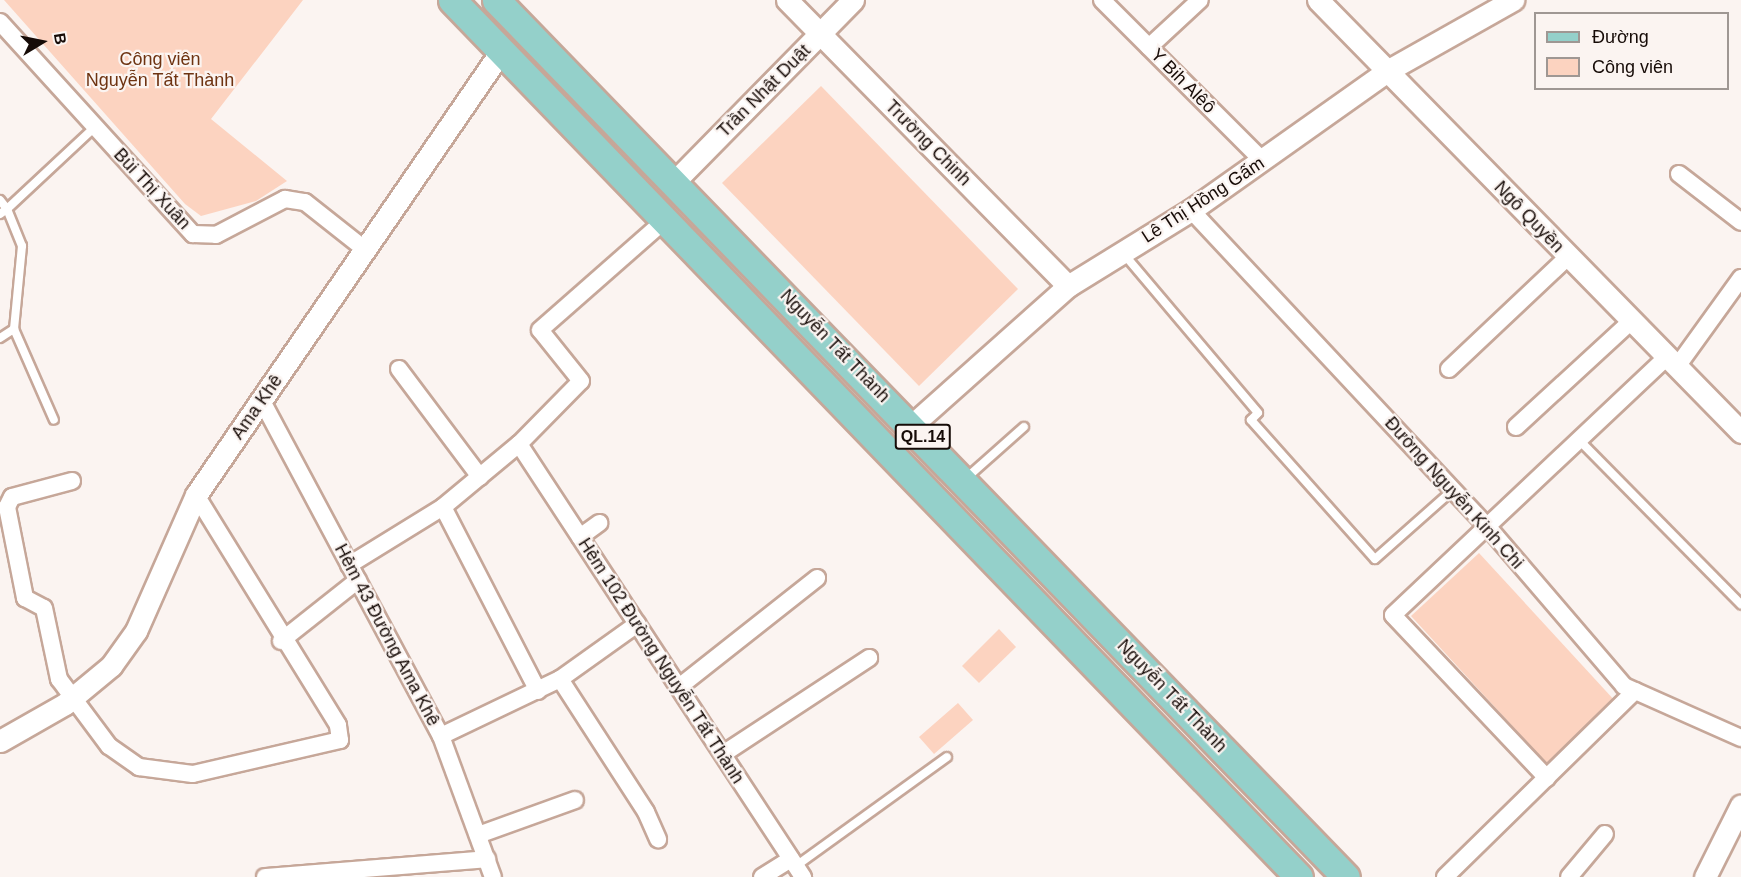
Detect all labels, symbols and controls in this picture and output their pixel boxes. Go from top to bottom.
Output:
north arrow [12,12,72,72]
legend [1534,12,1729,90]
text: Đường [1592,27,1649,47]
text: B [51,32,70,46]
street label: Trần Nhật Duật [713,40,815,142]
street label: Y Bih Alêô [1146,44,1220,118]
park label: Công viên Nguyễn Tất Thành [85,49,235,92]
text: Công viên [1592,57,1673,77]
street label: Trường Chinh [881,96,975,190]
street label: Bùi Thị Xuân [109,144,195,234]
street label: Lê Thị Hồng Gấm [1138,152,1268,248]
street label: Ngô Quyền [1490,177,1568,257]
street label: Nguyễn Tất Thành [775,285,895,407]
street label: Ama Khê [227,370,287,444]
street label: Đường Nguyễn Kinh Chi [1380,413,1528,573]
road number: QL.14 [894,424,952,450]
street label: Hẻm 102 Đường Nguyễn Tất Thành [573,534,749,788]
street label: Hẻm 43 Đường Ama Khê [330,540,444,730]
street label: Nguyễn Tất Thành [1112,635,1232,757]

